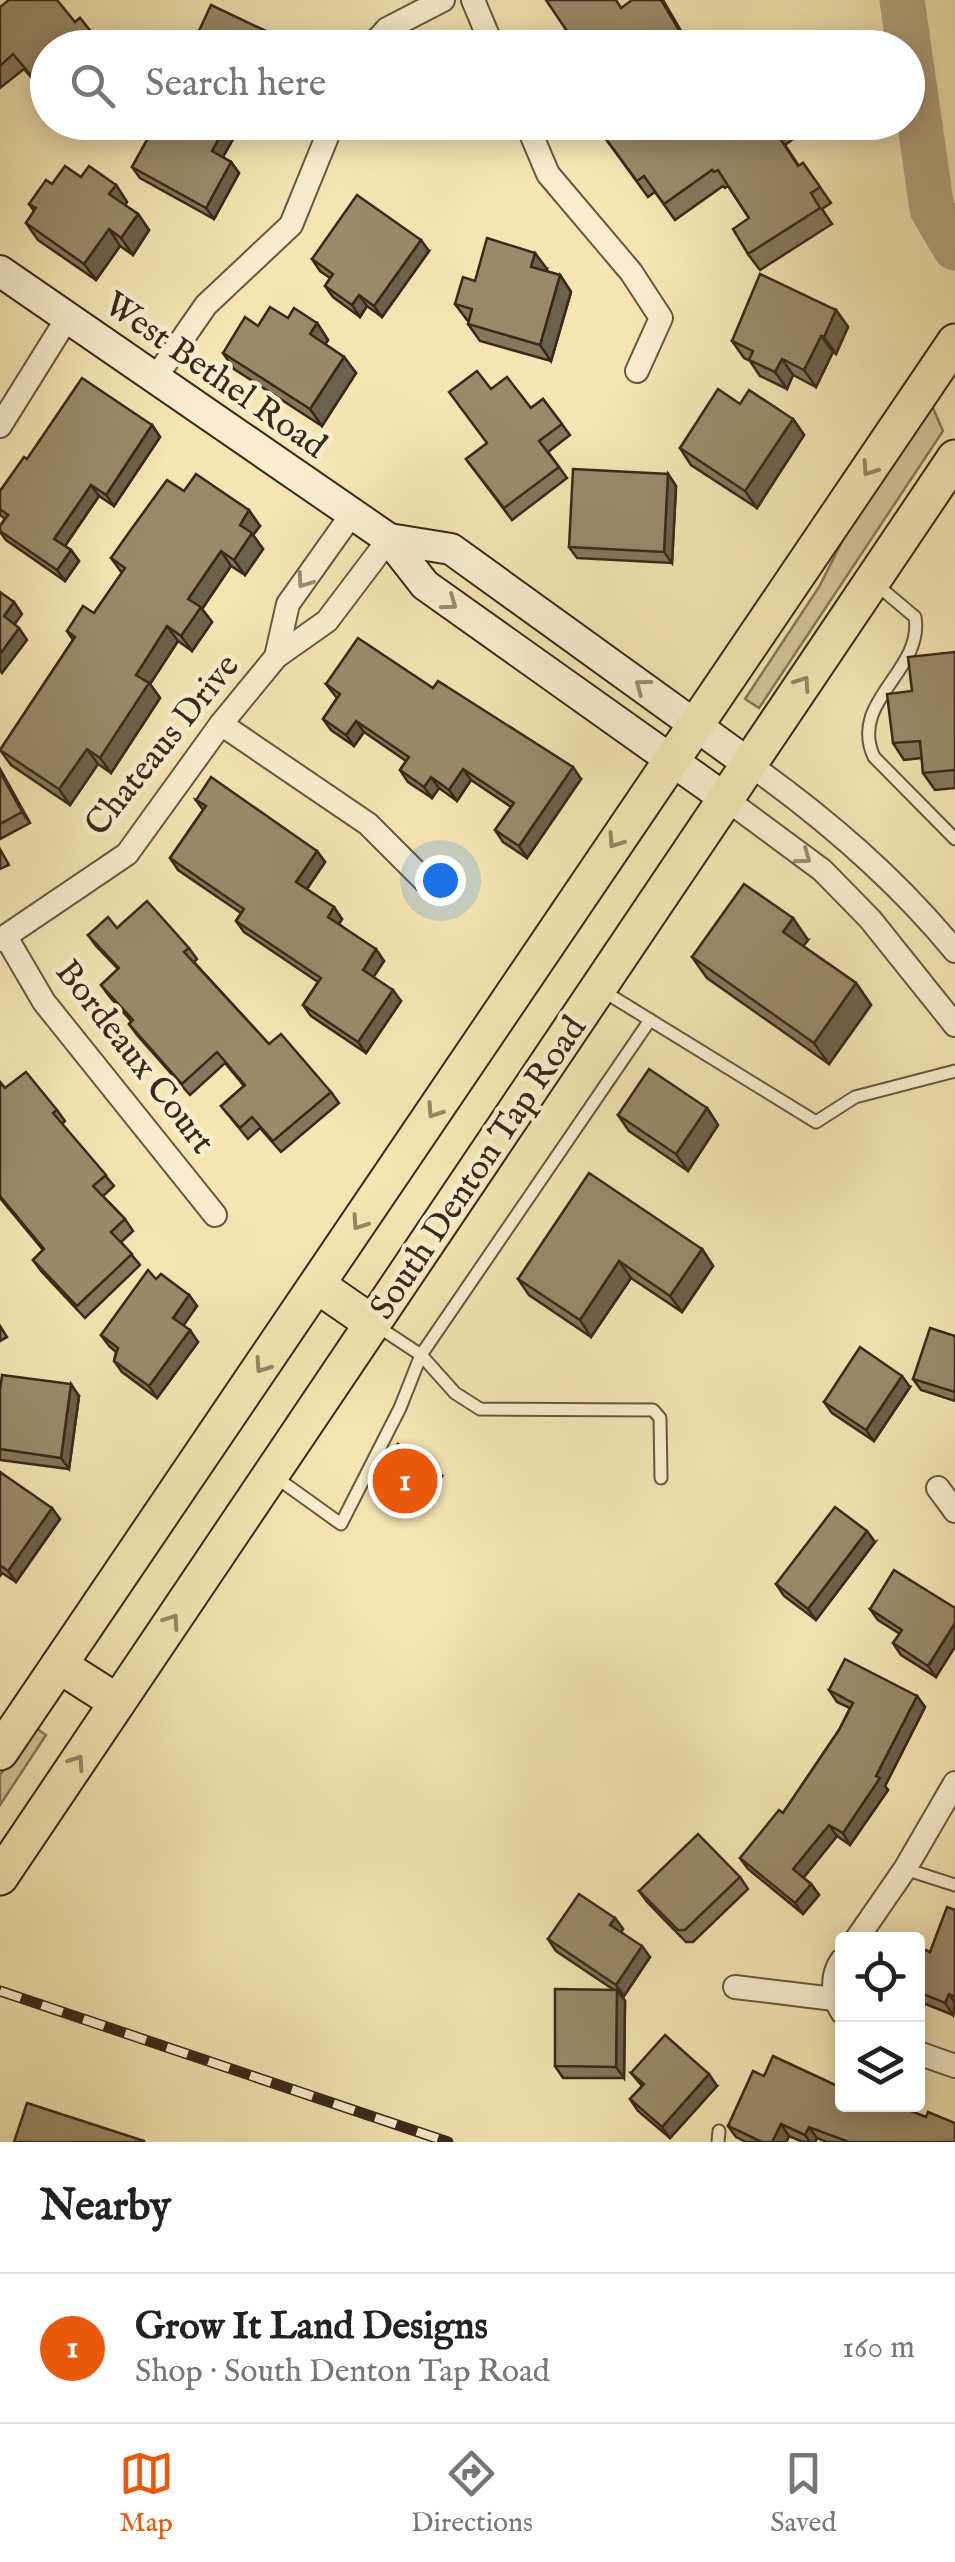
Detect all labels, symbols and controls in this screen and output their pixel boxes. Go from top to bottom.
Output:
search box [30,30,925,140]
icon: search [65,58,120,113]
text: Search here [145,61,326,109]
street label: West Bethel Road [94,283,335,470]
one-way arrow [863,458,881,476]
one-way arrow [298,570,316,588]
one-way arrow [439,592,457,609]
street label: Chateaus Drive [76,645,250,846]
one-way arrow [791,676,809,695]
one-way arrow [635,681,653,698]
one-way arrow [609,830,627,849]
one-way arrow [793,845,811,862]
your location [415,855,466,906]
street label: Bordeaux Court [44,951,224,1164]
street label: South Denton Tap Road [361,1008,598,1329]
one-way arrow [428,1100,446,1119]
one-way arrow [352,1213,371,1231]
one-way arrow [256,1354,274,1373]
pin: 1 [372,1444,438,1518]
one-way arrow [159,1614,178,1632]
one-way arrow [65,1755,83,1774]
map controls [835,1932,925,2112]
button: locate [835,1932,925,2022]
button: layers [835,2022,925,2112]
text: Nearby [40,2181,171,2234]
text: Grow It Land Designs [135,2304,488,2352]
text: 1 [67,2328,78,2369]
text: 160 m [842,2328,915,2369]
text: Shop · South Denton Tap Road [135,2352,550,2393]
tab: Map [119,2446,174,2541]
tab: Directions [411,2446,533,2541]
tab: Saved [770,2446,836,2541]

